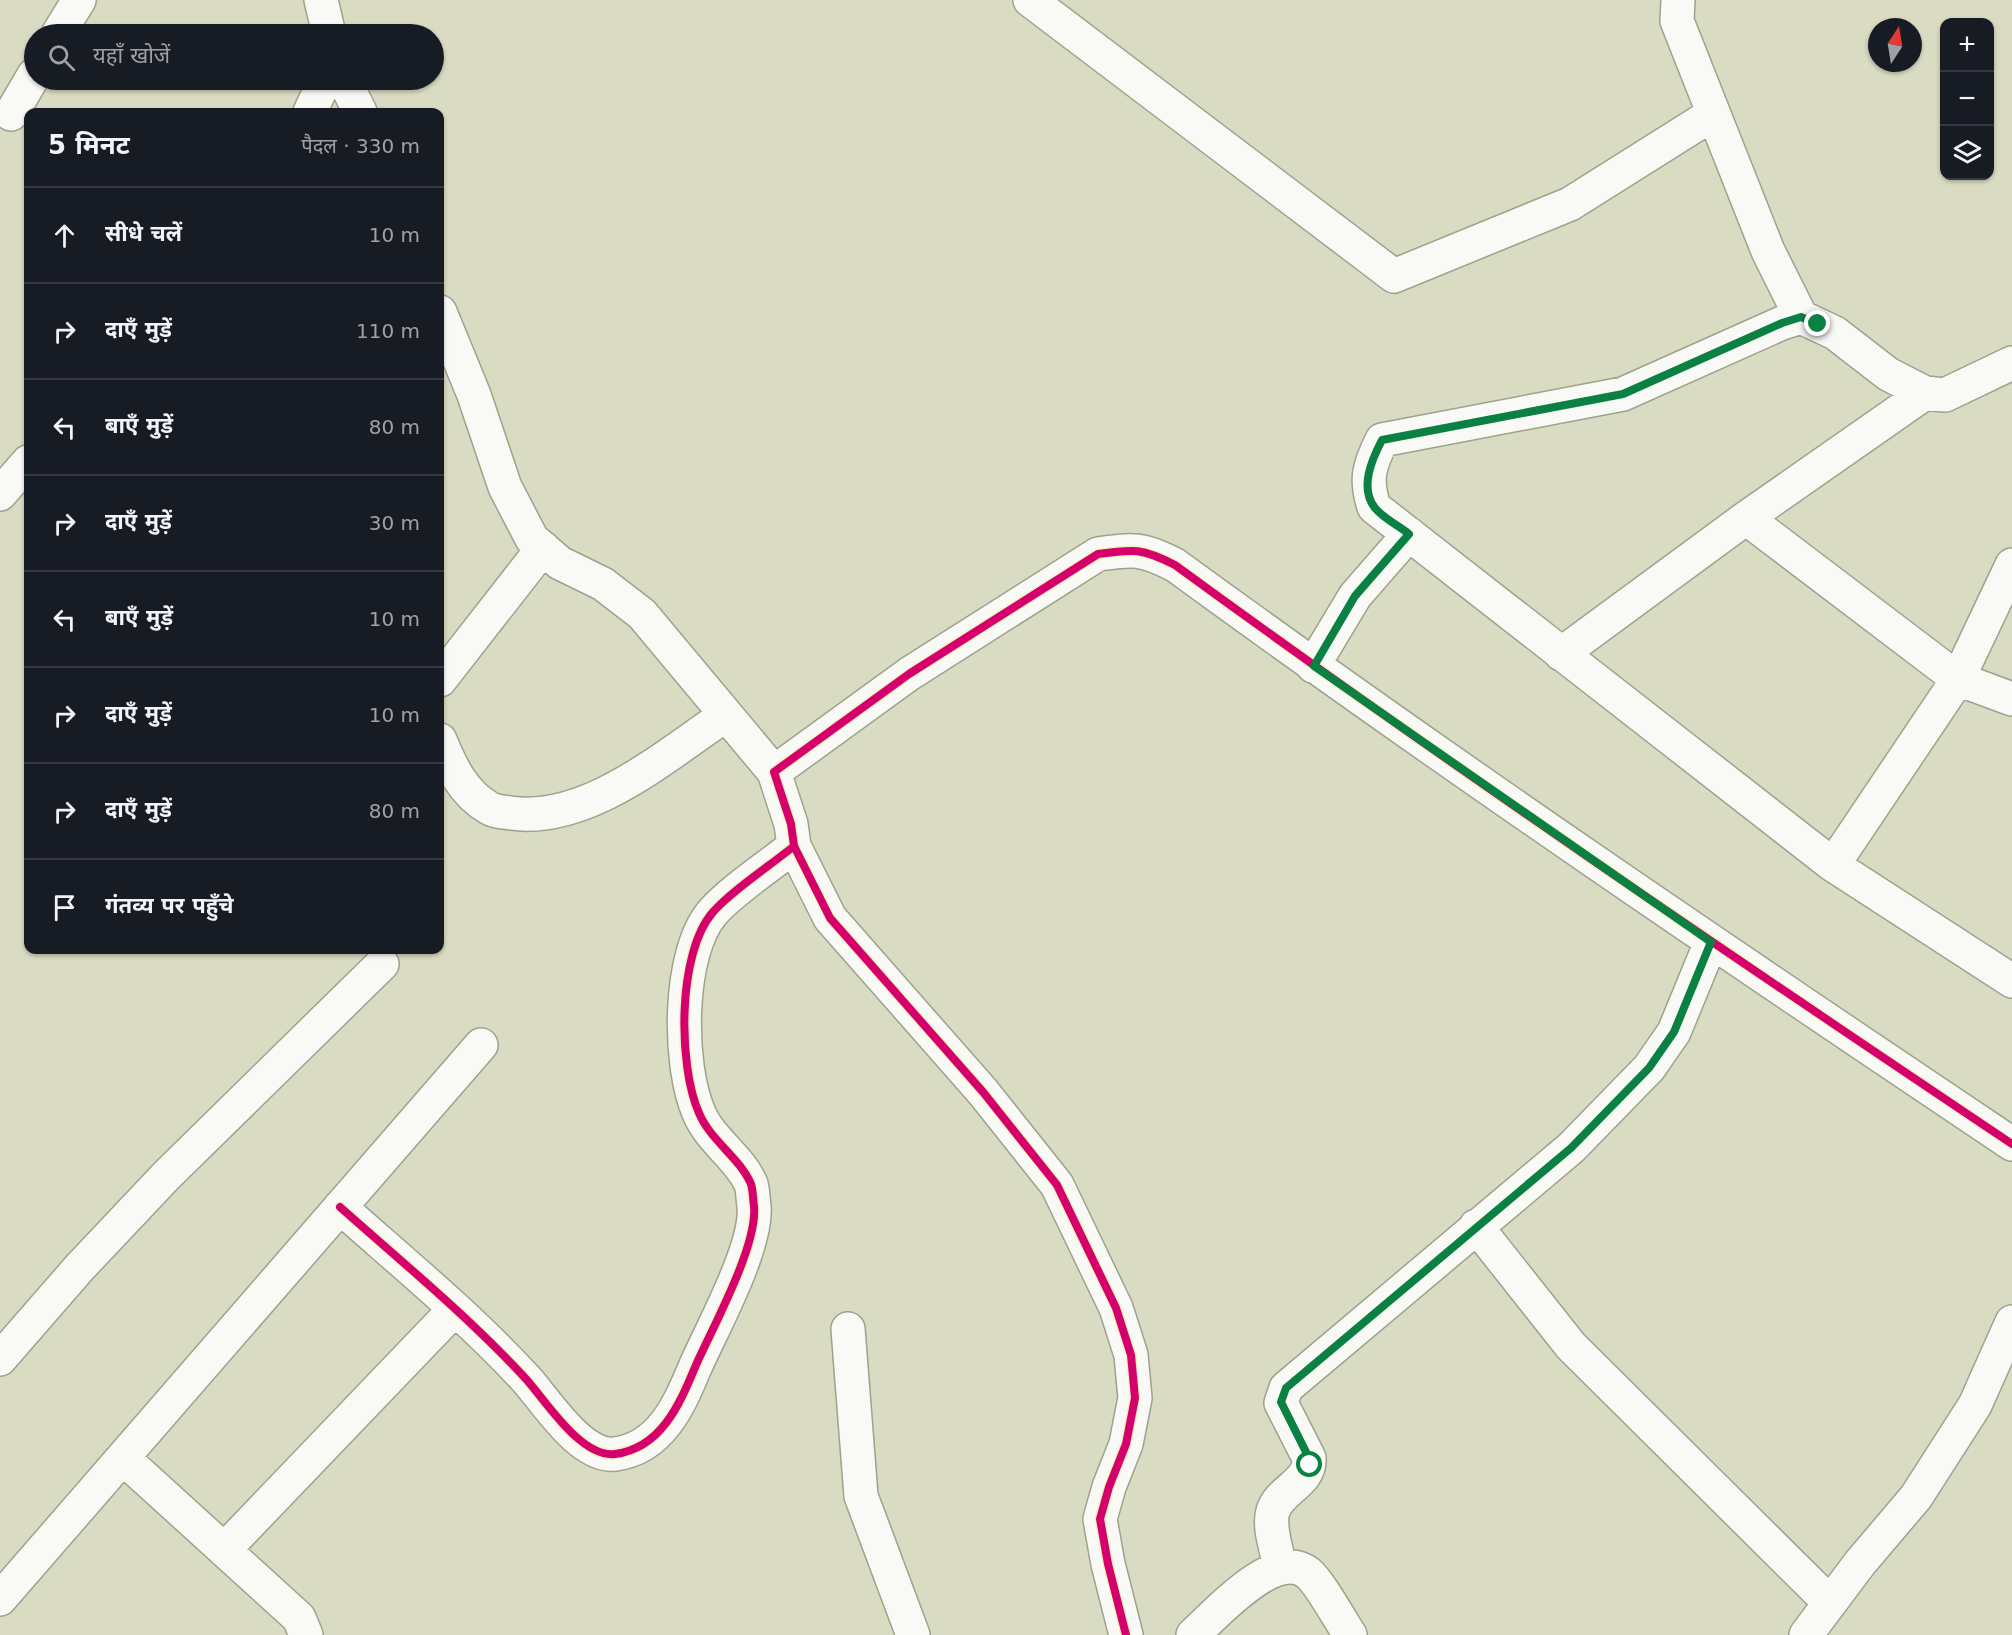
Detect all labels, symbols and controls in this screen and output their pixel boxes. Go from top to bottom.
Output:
north arrow [1868,18,1922,72]
map controls [1940,18,1994,180]
button: + [1940,18,1994,72]
search box [24,24,444,90]
icon: search [45,41,78,74]
text: यहाँ खोजें [93,43,170,68]
button: − [1940,72,1994,126]
button: layers [1940,126,1994,180]
text: 5 मिनट [48,130,130,160]
text: पैदल · 330 m [301,134,420,158]
icon: ahead [48,219,81,252]
text: सीधे चलें [105,221,182,246]
text: 10 m [369,223,420,247]
route end [1804,310,1830,336]
icon: right [48,315,81,348]
text: दाएँ मुड़ें [105,317,172,342]
text: 110 m [356,319,420,343]
icon: left [48,411,81,444]
text: बाएँ मुड़ें [105,413,173,438]
text: 80 m [369,415,420,439]
icon: right [48,507,81,540]
text: दाएँ मुड़ें [105,509,172,534]
text: 30 m [369,511,420,535]
icon: left [48,603,81,636]
text: बाएँ मुड़ें [105,605,173,630]
text: 10 m [369,607,420,631]
icon: right [48,699,81,732]
text: दाएँ मुड़ें [105,701,172,726]
text: 10 m [369,703,420,727]
icon: right [48,795,81,828]
text: दाएँ मुड़ें [105,797,172,822]
text: 80 m [369,799,420,823]
icon: arrive [48,891,81,924]
text: गंतव्य पर पहुँचे [105,893,233,918]
route start [1296,1451,1322,1477]

